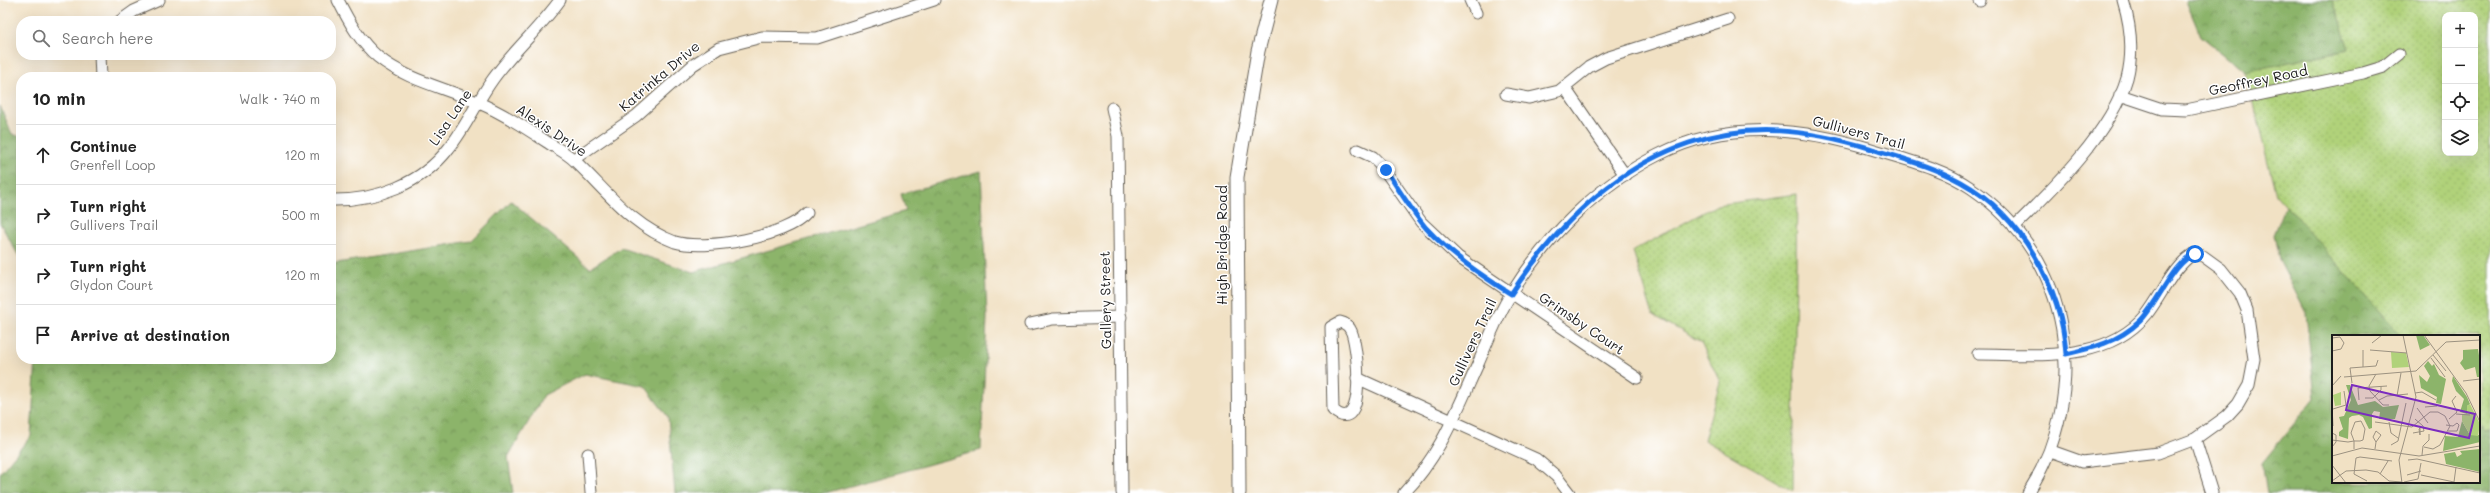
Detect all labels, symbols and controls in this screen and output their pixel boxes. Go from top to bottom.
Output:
map controls [2442,12,2478,156]
button: + [2442,12,2478,48]
search box [16,16,336,60]
icon: search [30,27,52,49]
text: Search here [62,28,153,48]
street label: Katrinka Drive [615,37,703,115]
button: − [2442,48,2478,84]
street label: Geoffrey Road [2207,60,2309,100]
button: locate [2442,84,2478,120]
street label: Lisa Lane [424,85,476,149]
text: 10 min [32,87,86,109]
text: Walk · 740 m [239,90,320,107]
street label: Alexis Drive [513,99,591,161]
street label: Gullivers Trail [1811,111,1907,153]
button: layers [2442,120,2478,156]
text: Continue [70,136,137,156]
icon: ahead [32,144,54,166]
text: 120 m [284,146,320,163]
text: Grenfell Loop [70,156,155,173]
route end [1377,161,1395,179]
street label: High Bridge Road [1212,185,1231,305]
text: Turn right [70,196,147,216]
icon: right [32,204,54,226]
text: 500 m [282,206,320,223]
text: Gullivers Trail [70,216,158,233]
route start [2186,245,2204,263]
street label: Gallery Street [1095,251,1115,349]
text: Turn right [70,256,147,276]
icon: right [32,264,54,286]
text: 120 m [284,266,320,283]
text: Glydon Court [70,276,153,293]
street label: Grimsby Court [1535,287,1629,359]
street label: Gullivers Trail [1443,295,1501,389]
icon: arrive [32,324,54,346]
text: Arrive at destination [70,325,230,345]
inset map [2332,335,2480,483]

